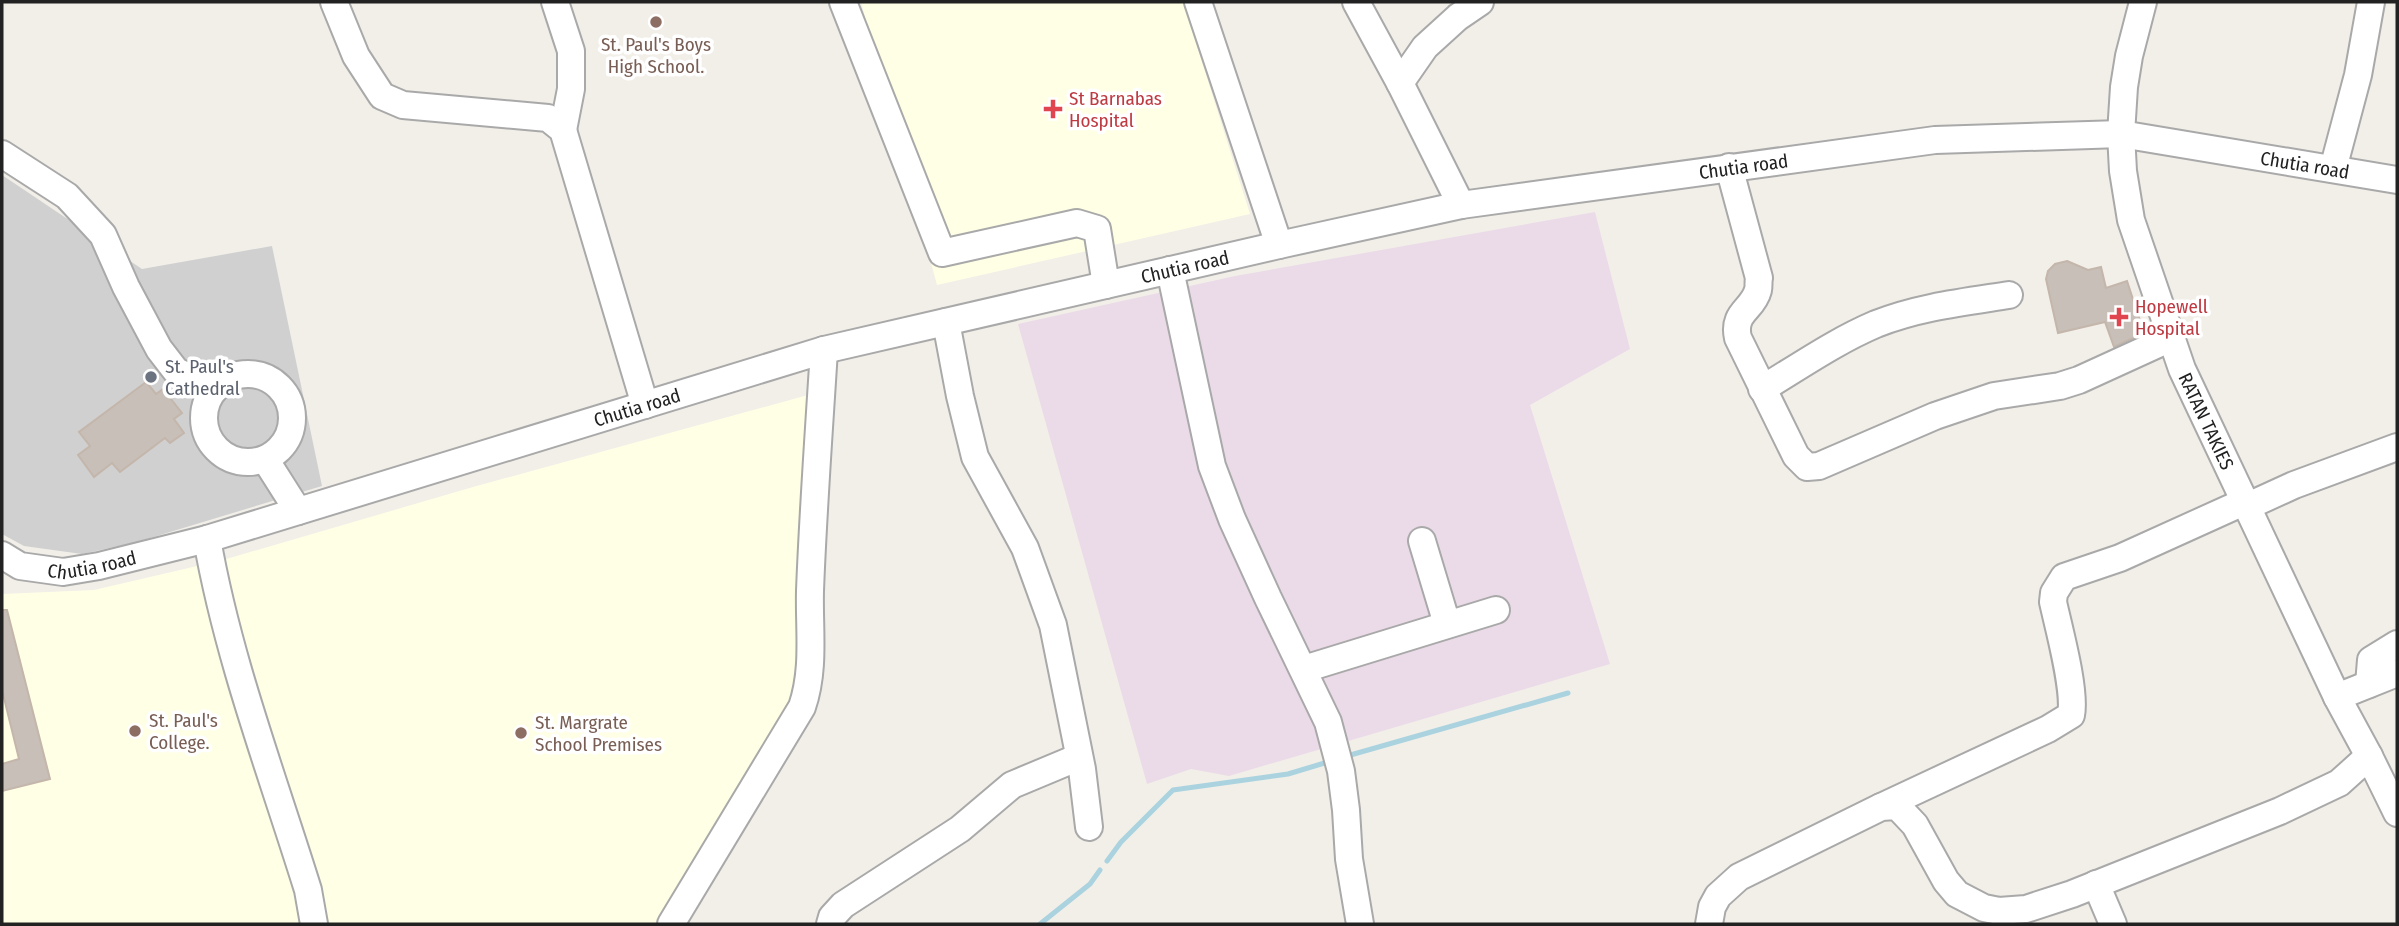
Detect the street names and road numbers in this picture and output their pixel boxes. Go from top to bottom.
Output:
street label: Chutia road [2259,146,2351,184]
street label: Chutia road [1698,149,1789,184]
street label: Chutia road [1139,246,1231,288]
street label: RATAN TAKIES [2173,369,2239,473]
street label: Chutia road [591,384,683,432]
street label: Chutia road [46,546,139,584]

